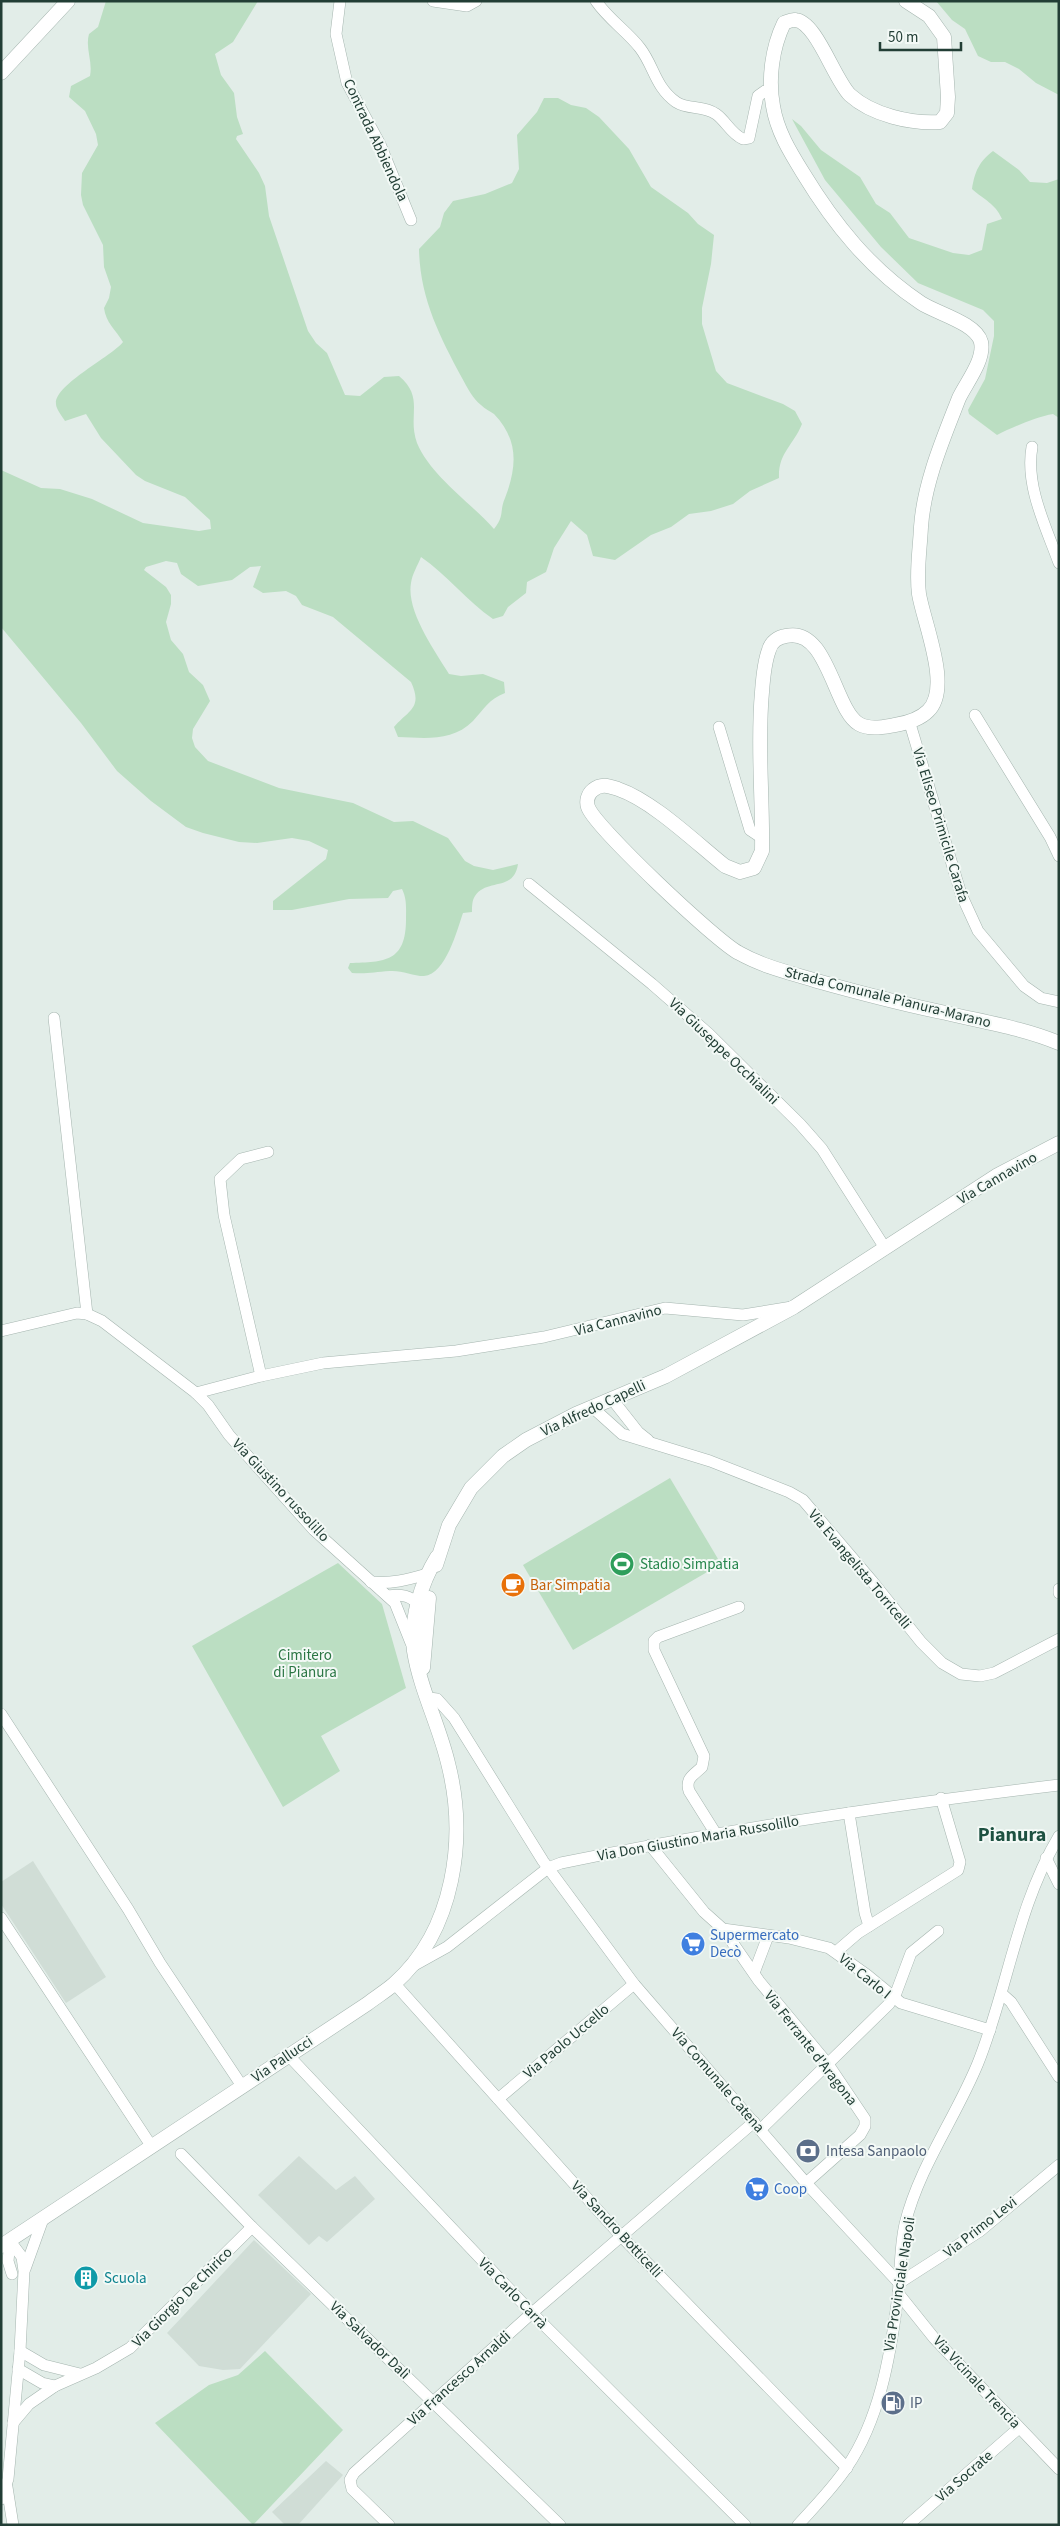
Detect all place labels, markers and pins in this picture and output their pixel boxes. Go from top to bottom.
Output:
sports icon: Stadio Simpatia [609,1551,635,1577]
place label: Stadio Simpatia [640,1554,739,1575]
cafe icon: Bar Simpatia [500,1572,526,1598]
place label: Bar Simpatia [530,1575,611,1596]
place label: Supermercato Decò [710,1925,799,1963]
supermarket icon: Supermercato Decò [680,1931,706,1957]
bank icon: Intesa Sanpaolo [795,2138,821,2164]
place label: Intesa Sanpaolo [826,2141,927,2162]
supermarket icon: Coop [744,2176,770,2202]
place label: Coop [774,2179,807,2200]
building icon: Scuola [73,2265,99,2291]
place label: Scuola [104,2268,147,2289]
fuel station icon: IP [880,2390,906,2416]
place label: IP [910,2393,922,2414]

